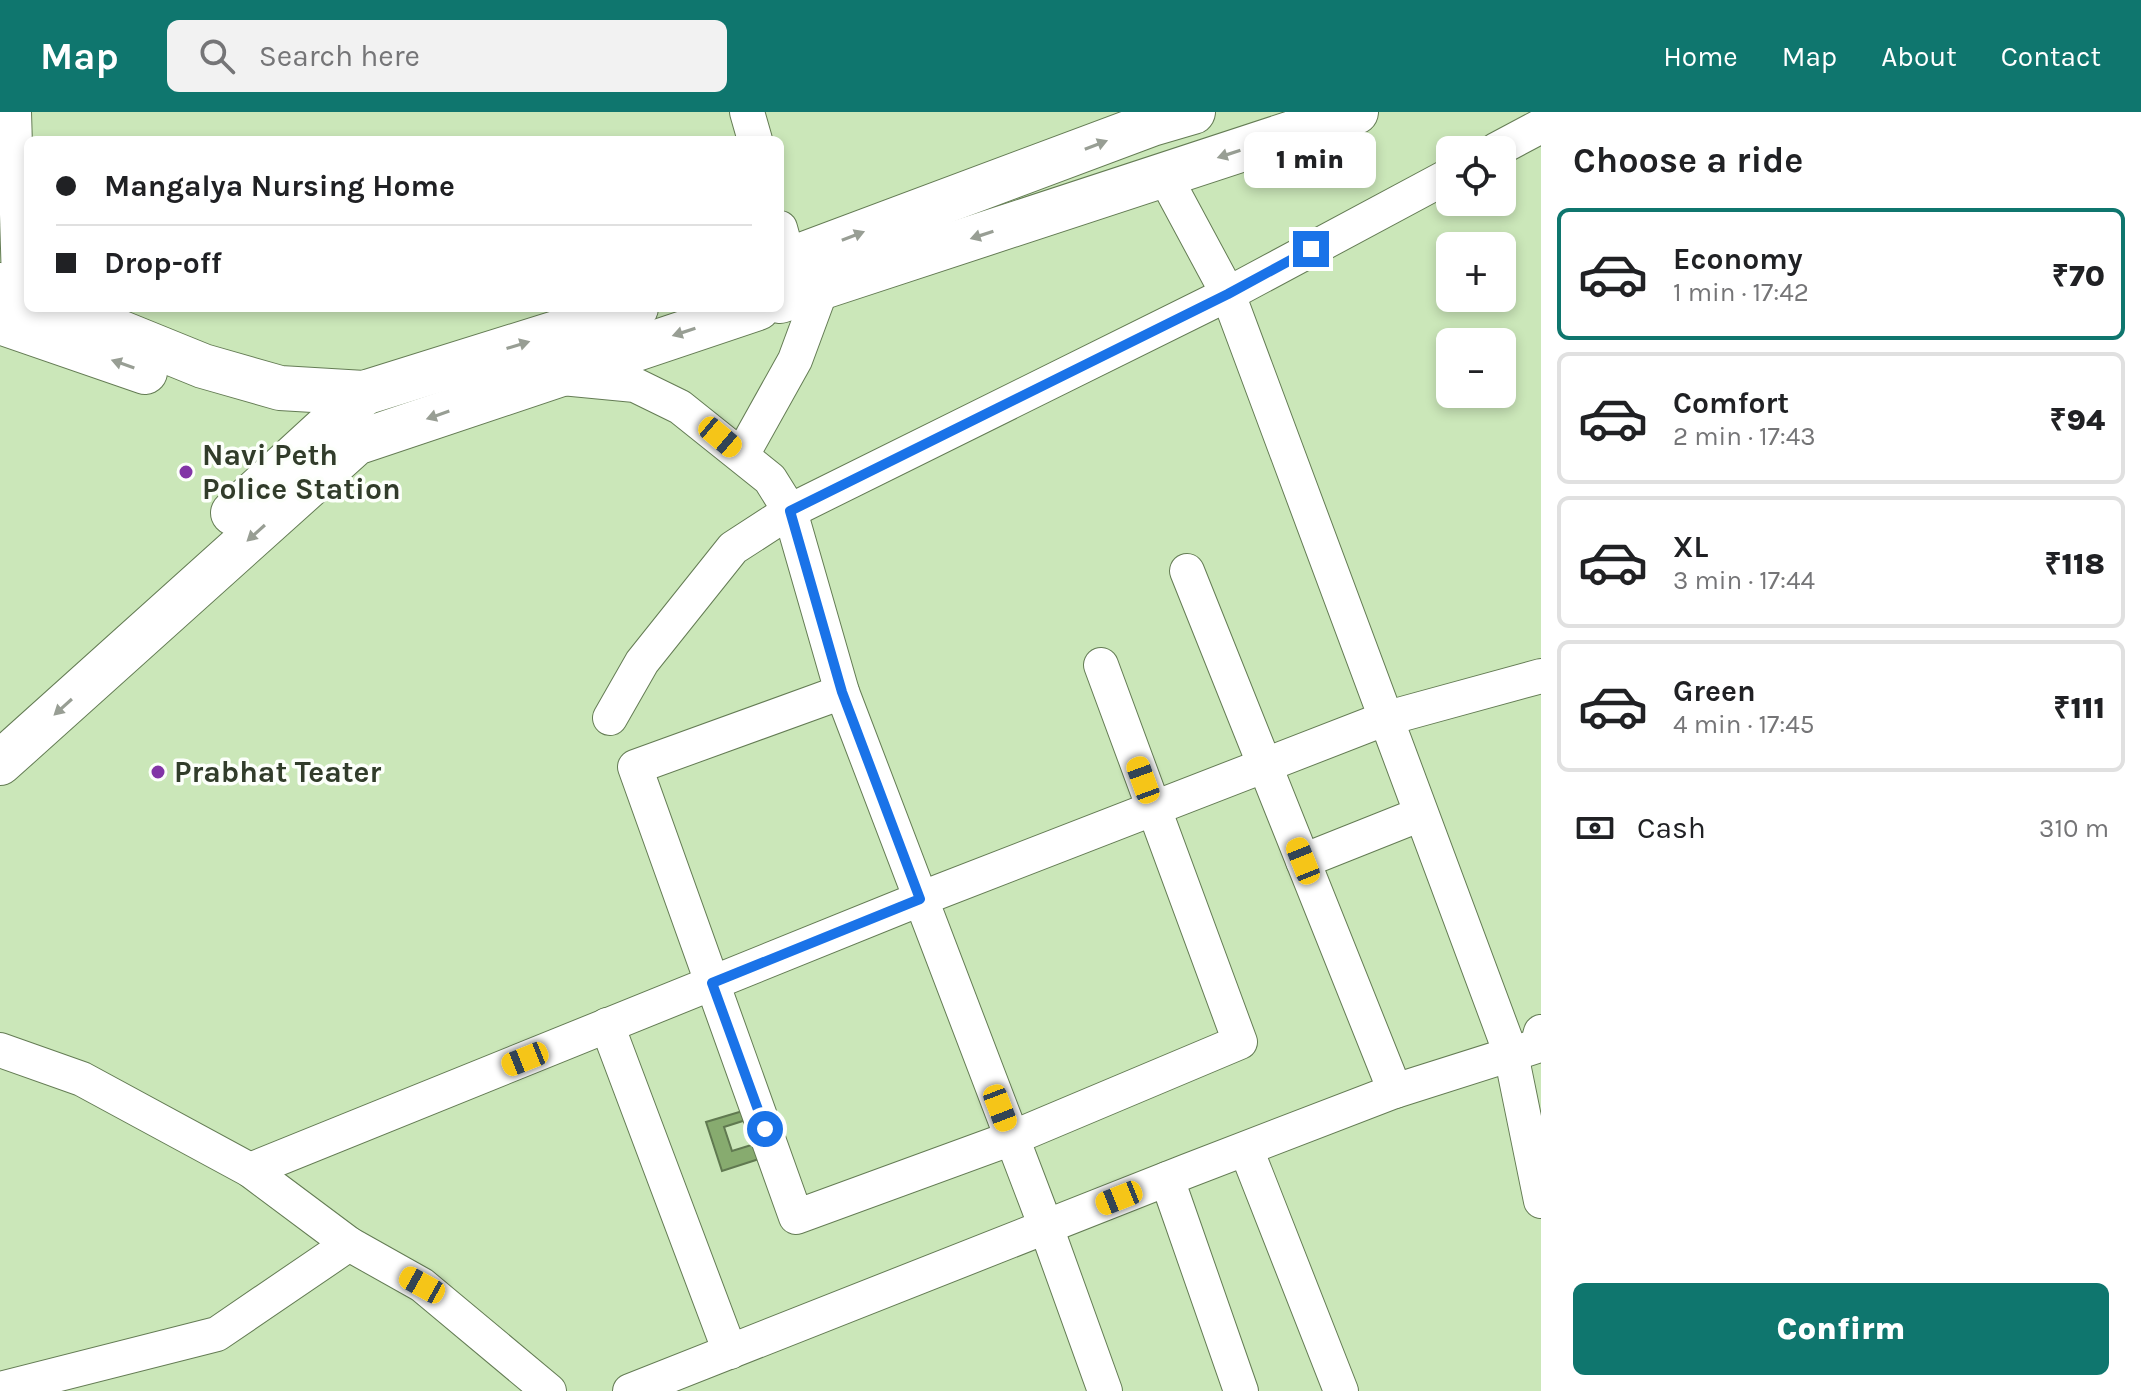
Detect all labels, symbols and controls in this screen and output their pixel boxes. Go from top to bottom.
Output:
search box [167,20,727,92]
text: Map [40,34,119,79]
icon: search [195,34,239,78]
text: Search here [259,38,420,74]
text: Home [1663,40,1738,73]
text: Map [1782,40,1837,73]
text: About [1881,40,1957,73]
text: Contact [2001,40,2101,73]
callout: 1 min [1245,133,1377,189]
map controls [1436,136,1516,408]
button: locate [1436,136,1516,216]
one-way arrow [1085,138,1109,150]
text: Choose a ride [1573,139,1803,181]
text: 1 min [1276,144,1344,175]
one-way arrow [1216,148,1240,160]
text: Mangalya Nursing Home [104,168,455,204]
one-way arrow [841,229,865,242]
one-way arrow [969,229,993,241]
route end [1293,231,1329,267]
button: + [1436,232,1516,312]
icon: car [1577,238,1649,310]
text: Economy [1673,241,1803,277]
text: Drop-off [104,245,222,281]
text: ₹70 [2052,258,2105,294]
text: 1 min · 17:42 [1673,277,1809,308]
one-way arrow [672,327,696,339]
button: − [1436,328,1516,408]
one-way arrow [507,338,531,351]
one-way arrow [111,357,135,369]
icon: car [1577,382,1649,454]
text: Comfort [1673,385,1789,421]
text: ₹94 [2050,402,2105,438]
one-way arrow [425,410,449,422]
car [694,412,746,462]
text: 2 min · 17:43 [1673,421,1816,452]
place label: Navi Peth Police Station [202,437,401,507]
marker: Navi Peth Police Station [177,463,195,481]
one-way arrow [247,523,266,541]
icon: car [1577,526,1649,598]
text: XL [1673,529,1708,565]
text: ₹118 [2044,546,2105,582]
text: 3 min · 17:44 [1673,565,1815,596]
icon: car [1577,670,1649,742]
text: Green [1673,673,1756,709]
text: ₹111 [2053,690,2105,726]
one-way arrow [53,697,72,715]
text: 4 min · 17:45 [1673,709,1814,740]
car [1124,753,1162,807]
place label: Prabhat Teater [174,754,381,790]
marker: Prabhat Teater [149,763,167,781]
icon: cash [1573,806,1617,850]
text: Cash [1637,810,1706,846]
text: 310 m [2039,813,2109,844]
car [1283,834,1323,888]
car [498,1039,552,1079]
car [980,1081,1020,1135]
route start [747,1111,783,1147]
car [1092,1178,1146,1218]
car [395,1263,449,1307]
button: Confirm [1573,1283,2109,1375]

